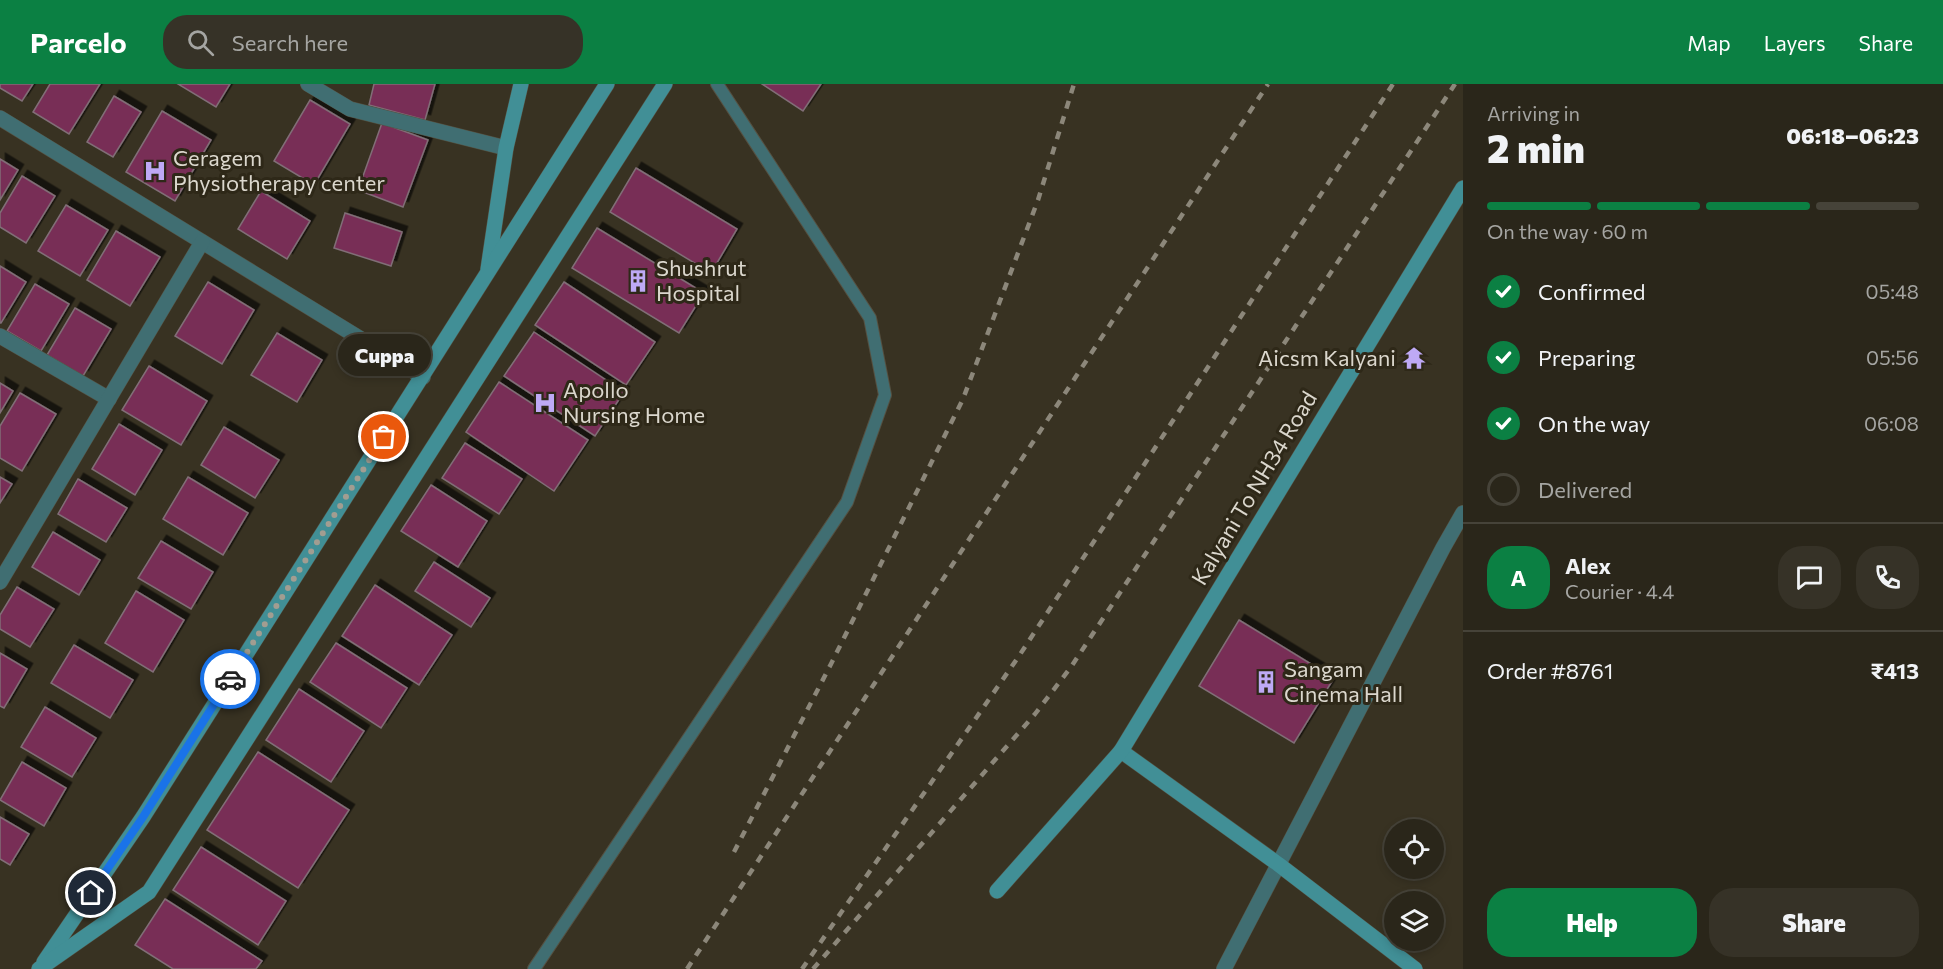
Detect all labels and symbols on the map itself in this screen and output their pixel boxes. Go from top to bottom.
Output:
place label: Ceragem Physiotherapy center [173,144,385,196]
hospital icon: Ceragem Physiotherapy center [142,158,168,184]
place label: Shushrut Hospital [656,254,747,306]
building icon: Shushrut Hospital [625,268,651,294]
callout: Cuppa [338,335,430,377]
place label: Aicsm Kalyani [1258,344,1396,371]
temple icon: Aicsm Kalyani [1401,345,1427,371]
place label: Apollo Nursing Home [563,376,705,428]
street label: Kalyani To NH34 Road [1185,386,1322,589]
hospital icon: Apollo Nursing Home [532,390,558,416]
pin [358,411,409,462]
courier [200,649,260,709]
place label: Sangam Cinema Hall [1284,655,1403,707]
building icon: Sangam Cinema Hall [1253,669,1279,695]
pin [65,867,116,918]

